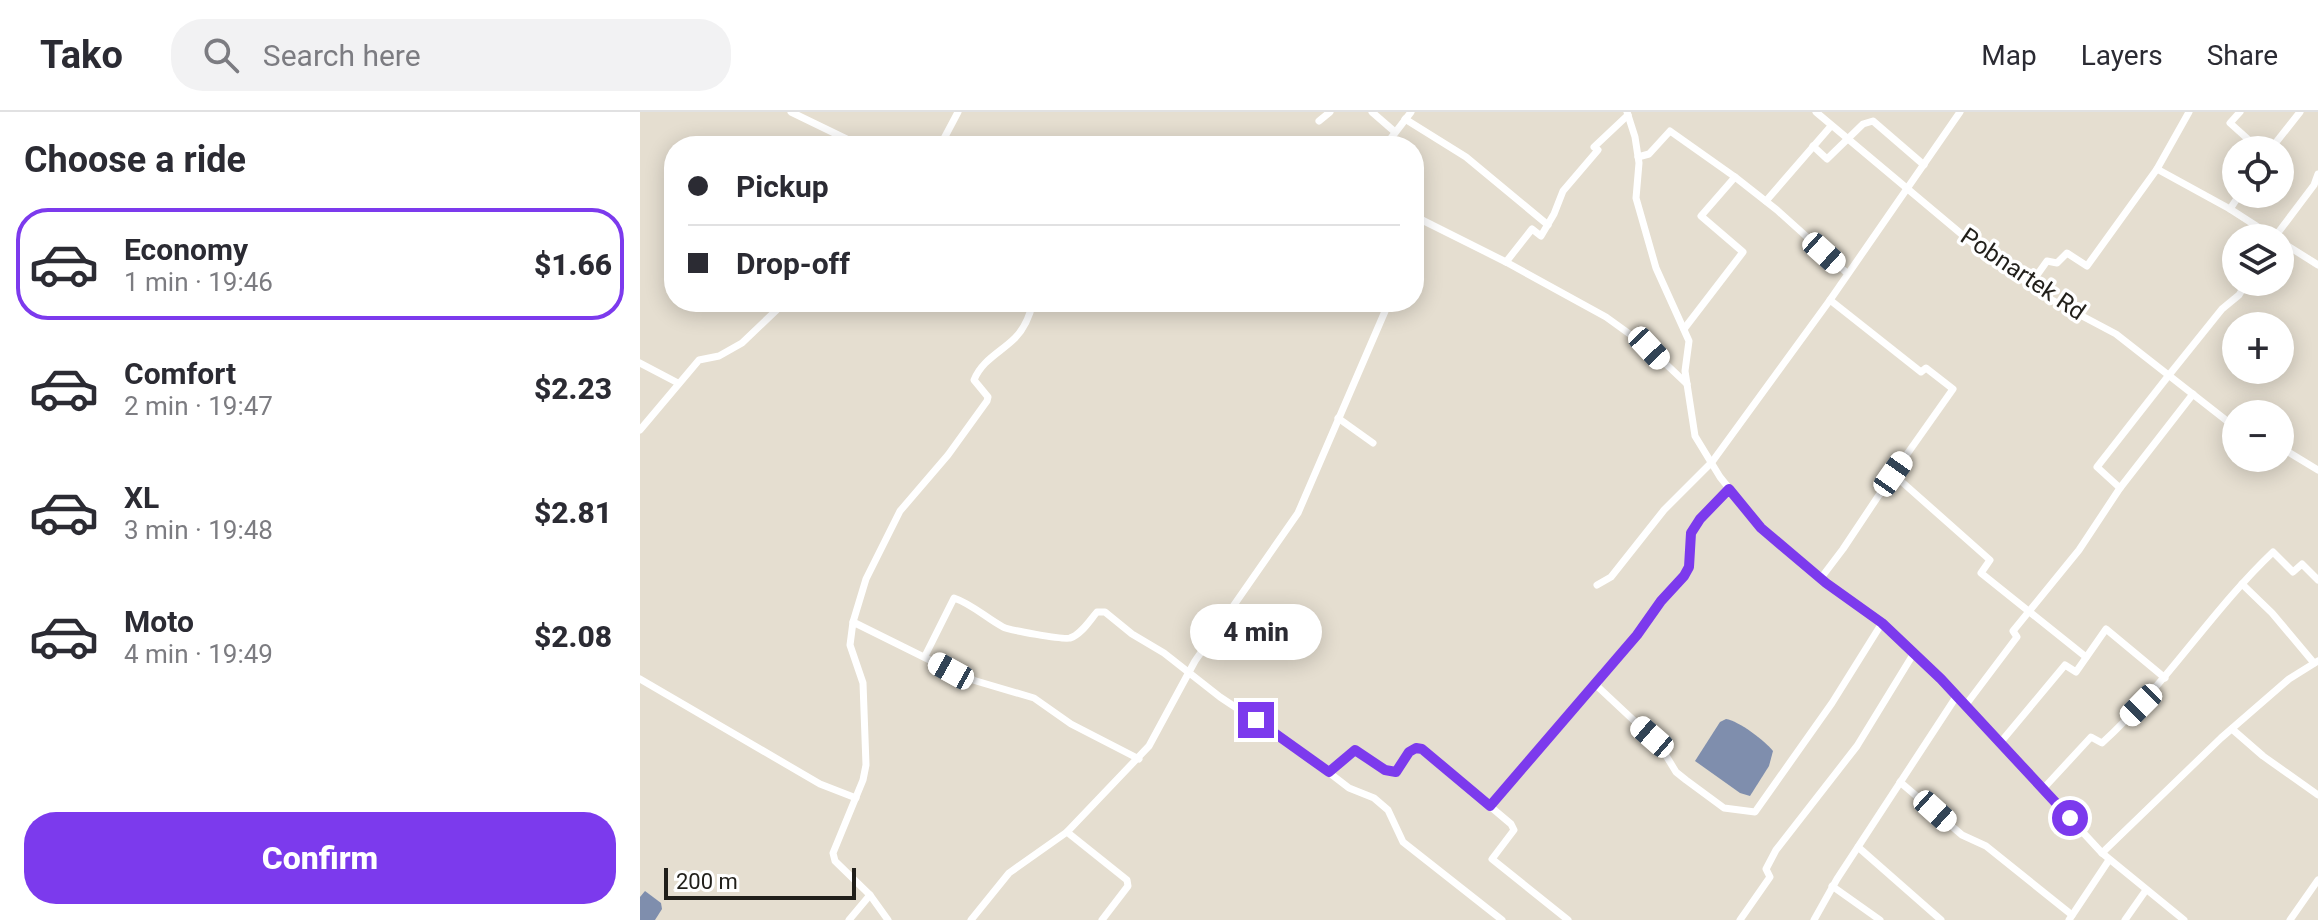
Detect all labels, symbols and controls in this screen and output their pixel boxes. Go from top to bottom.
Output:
search box [171,19,731,91]
text: Tako [40,33,123,77]
icon: search [199,33,243,77]
text: Search here [263,38,421,73]
text: Map [1981,39,2037,72]
text: Layers [2081,39,2163,72]
text: Share [2207,39,2278,72]
map controls [2222,136,2294,472]
button: locate [2222,136,2294,208]
text: Choose a ride [24,139,246,181]
text: Pickup [736,169,829,204]
street label: Pobnartek Rd [1955,222,2091,326]
button: layers [2222,224,2294,296]
icon: car [28,228,100,300]
car [1798,228,1850,278]
text: Economy [124,232,248,267]
text: Drop-off [736,246,850,281]
text: $1.66 [534,247,612,282]
text: 1 min · 19:46 [124,267,273,297]
button: + [2222,312,2294,384]
car [1624,322,1674,374]
icon: car [28,352,100,424]
text: Comfort [124,356,236,391]
text: $2.23 [534,371,612,406]
text: 2 min · 19:47 [124,391,273,421]
button: − [2222,400,2294,472]
car [1869,447,1917,501]
icon: car [28,476,100,548]
text: XL [124,480,159,515]
text: $2.81 [534,495,612,530]
text: 3 min · 19:48 [124,515,273,545]
icon: car [28,600,100,672]
text: Moto [124,604,194,639]
callout: 4 min [1190,604,1322,660]
text: 4 min [1223,617,1289,647]
text: $2.08 [534,619,612,654]
text: 4 min · 19:49 [124,639,273,669]
car [924,649,978,693]
car [2116,680,2166,730]
route end [1238,702,1274,738]
car [1626,712,1678,762]
car [1909,786,1961,836]
route start [2052,800,2088,836]
button: Confirm [24,812,616,904]
scale bar [664,864,856,900]
text: 200 m [676,869,738,894]

